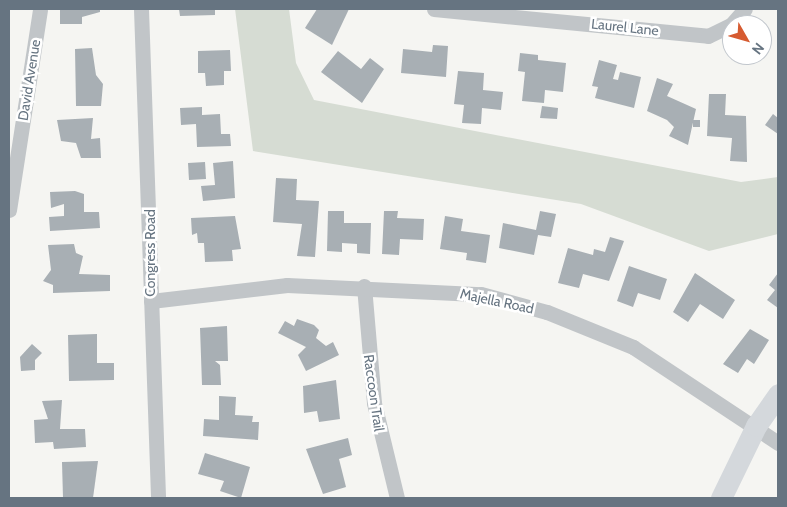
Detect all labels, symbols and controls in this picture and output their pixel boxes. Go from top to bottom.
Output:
street label: Laurel Lane [590,15,660,39]
north arrow [722,15,772,65]
street label: David Avenue [14,38,44,122]
text: N [748,39,768,58]
street label: Congress Road [142,209,158,297]
street label: Majella Road [459,285,535,317]
street label: Raccoon Trail [360,353,388,433]

